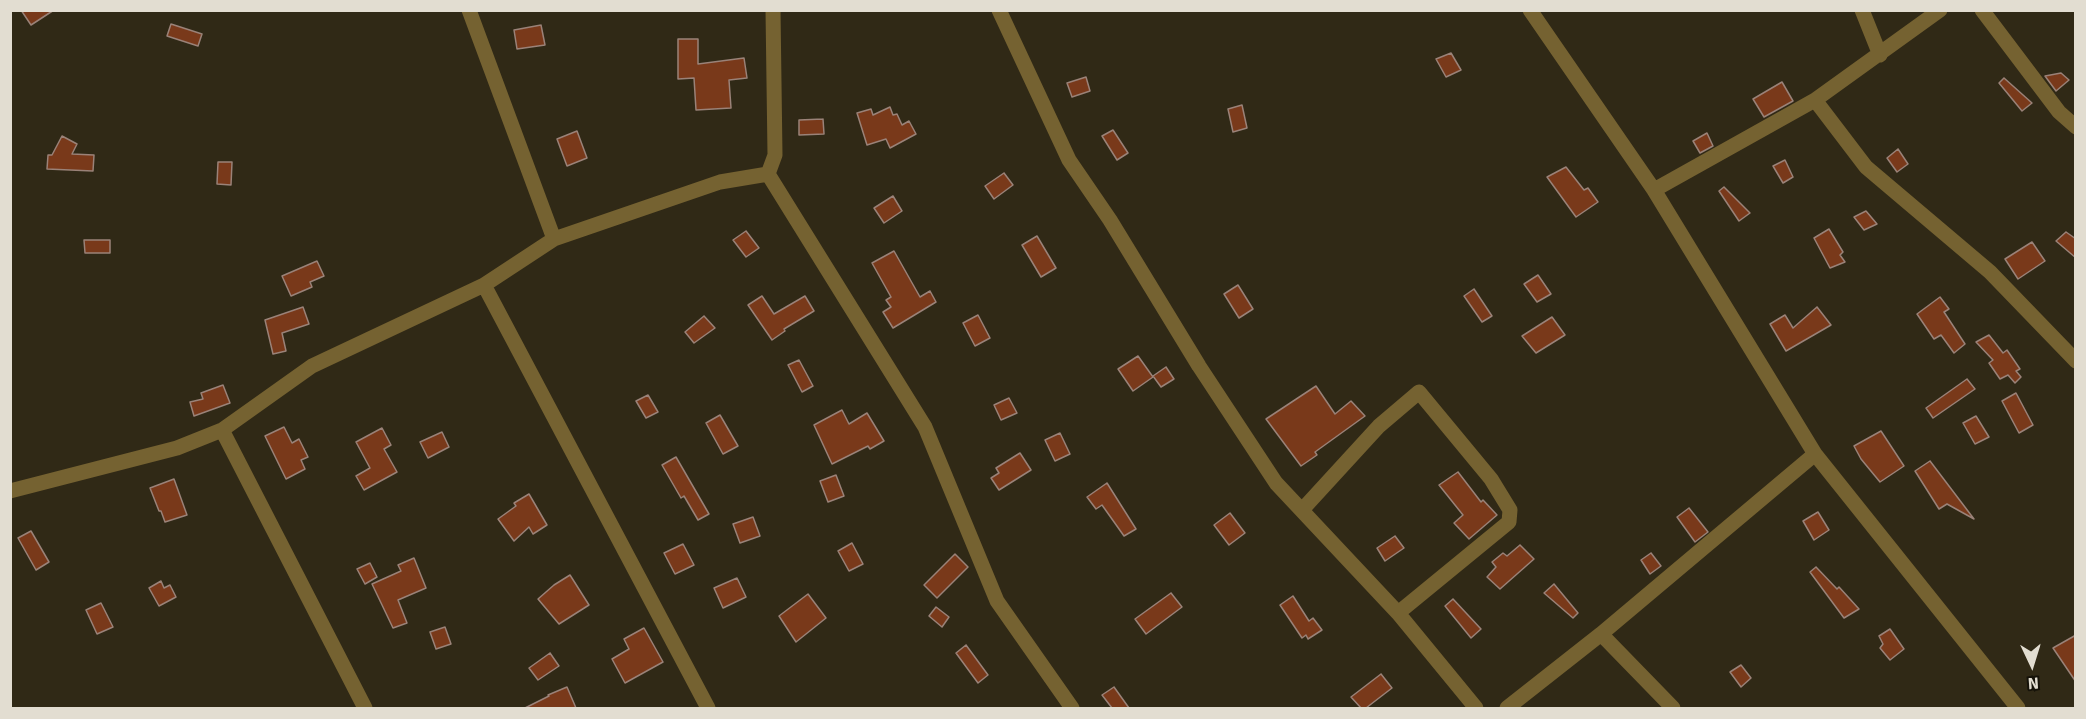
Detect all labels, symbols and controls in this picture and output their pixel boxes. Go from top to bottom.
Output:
north arrow [2002,635,2062,695]
text: N [2027,673,2040,693]

